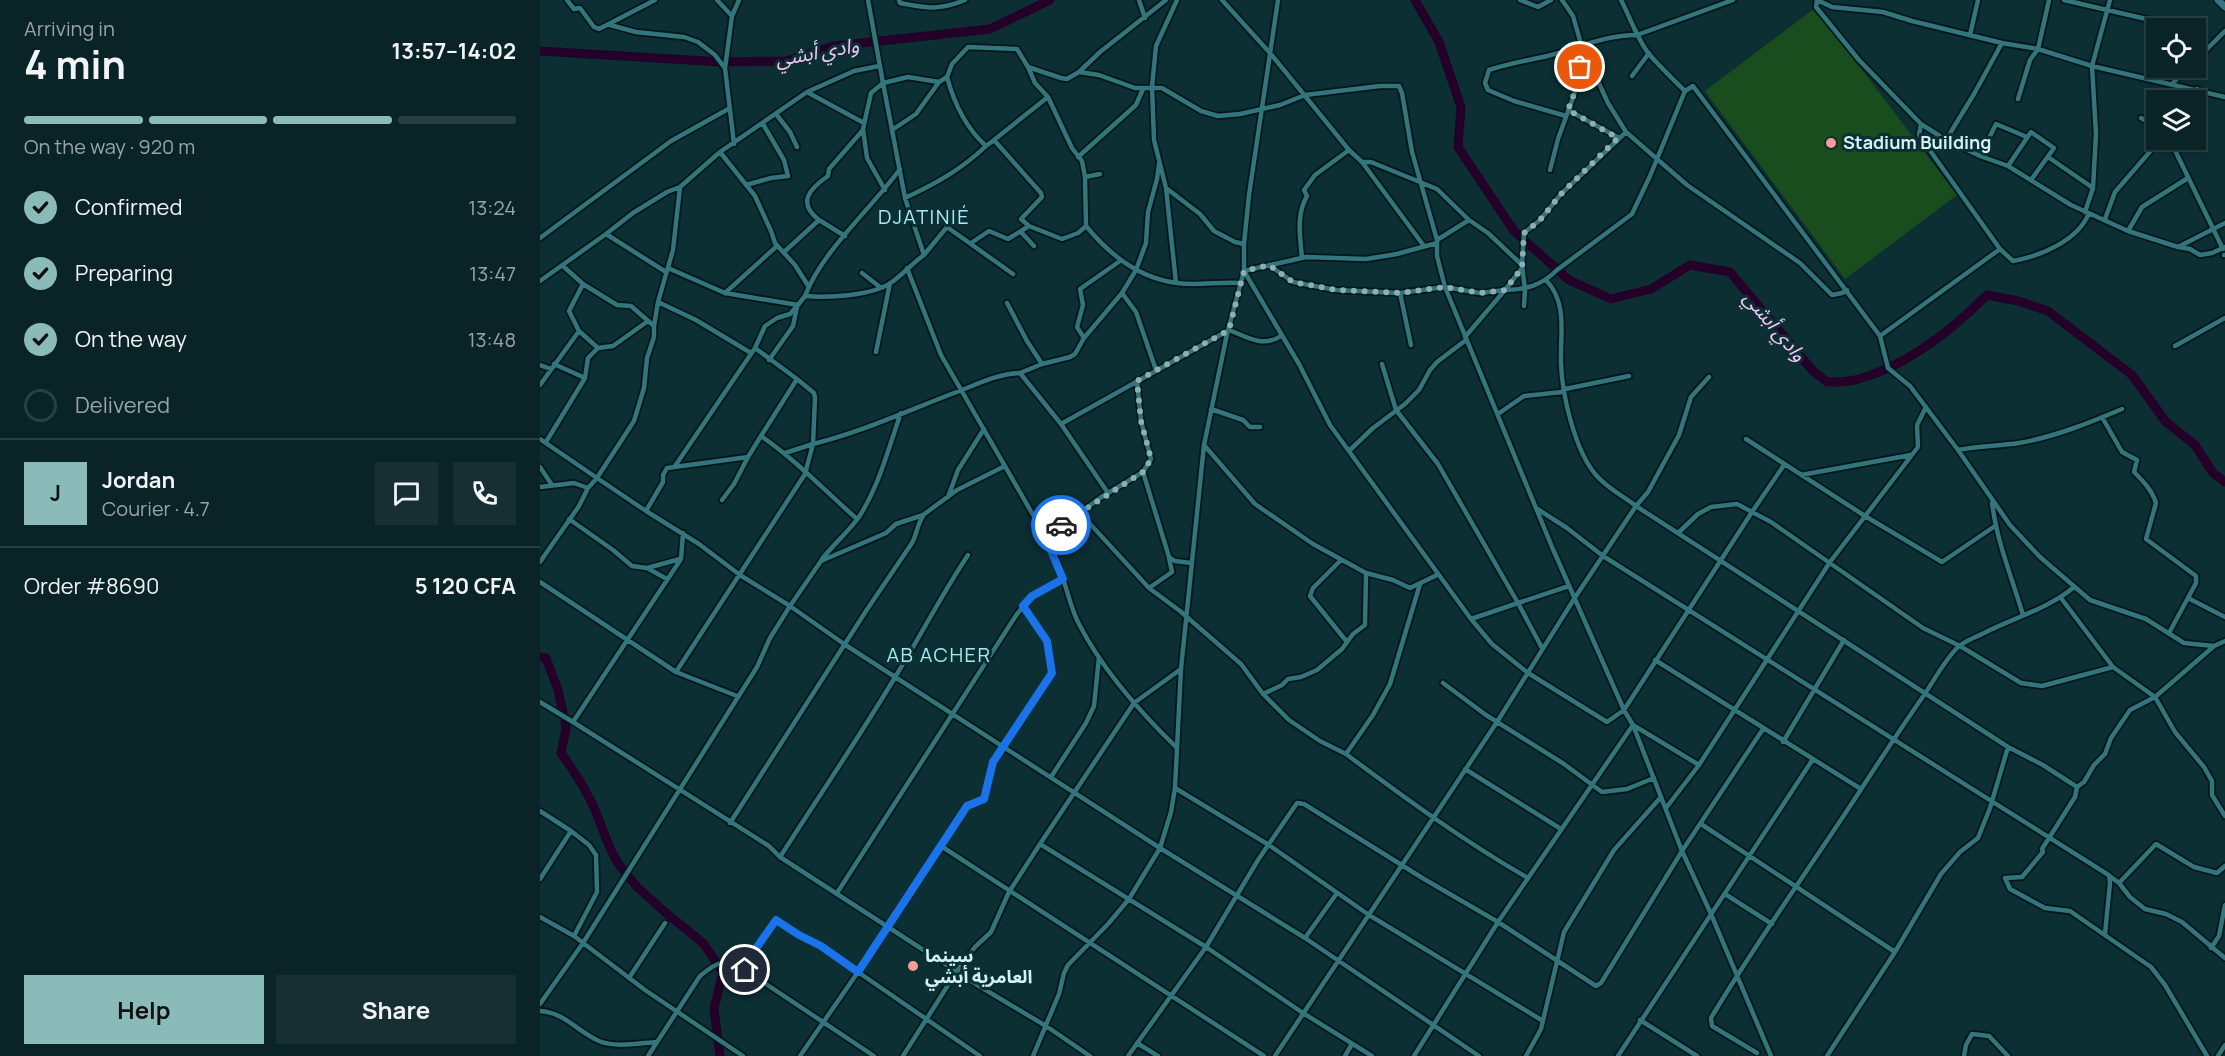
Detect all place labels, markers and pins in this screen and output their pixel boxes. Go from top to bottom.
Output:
pin [1554,41,1605,92]
place label: Stadium Building [1843,130,1991,154]
marker: Stadium Building [1824,136,1838,150]
place label: سينما العامرية أبشي [925,943,1032,991]
pin [719,944,770,995]
marker: سينما العامرية أبشي [906,959,920,973]

